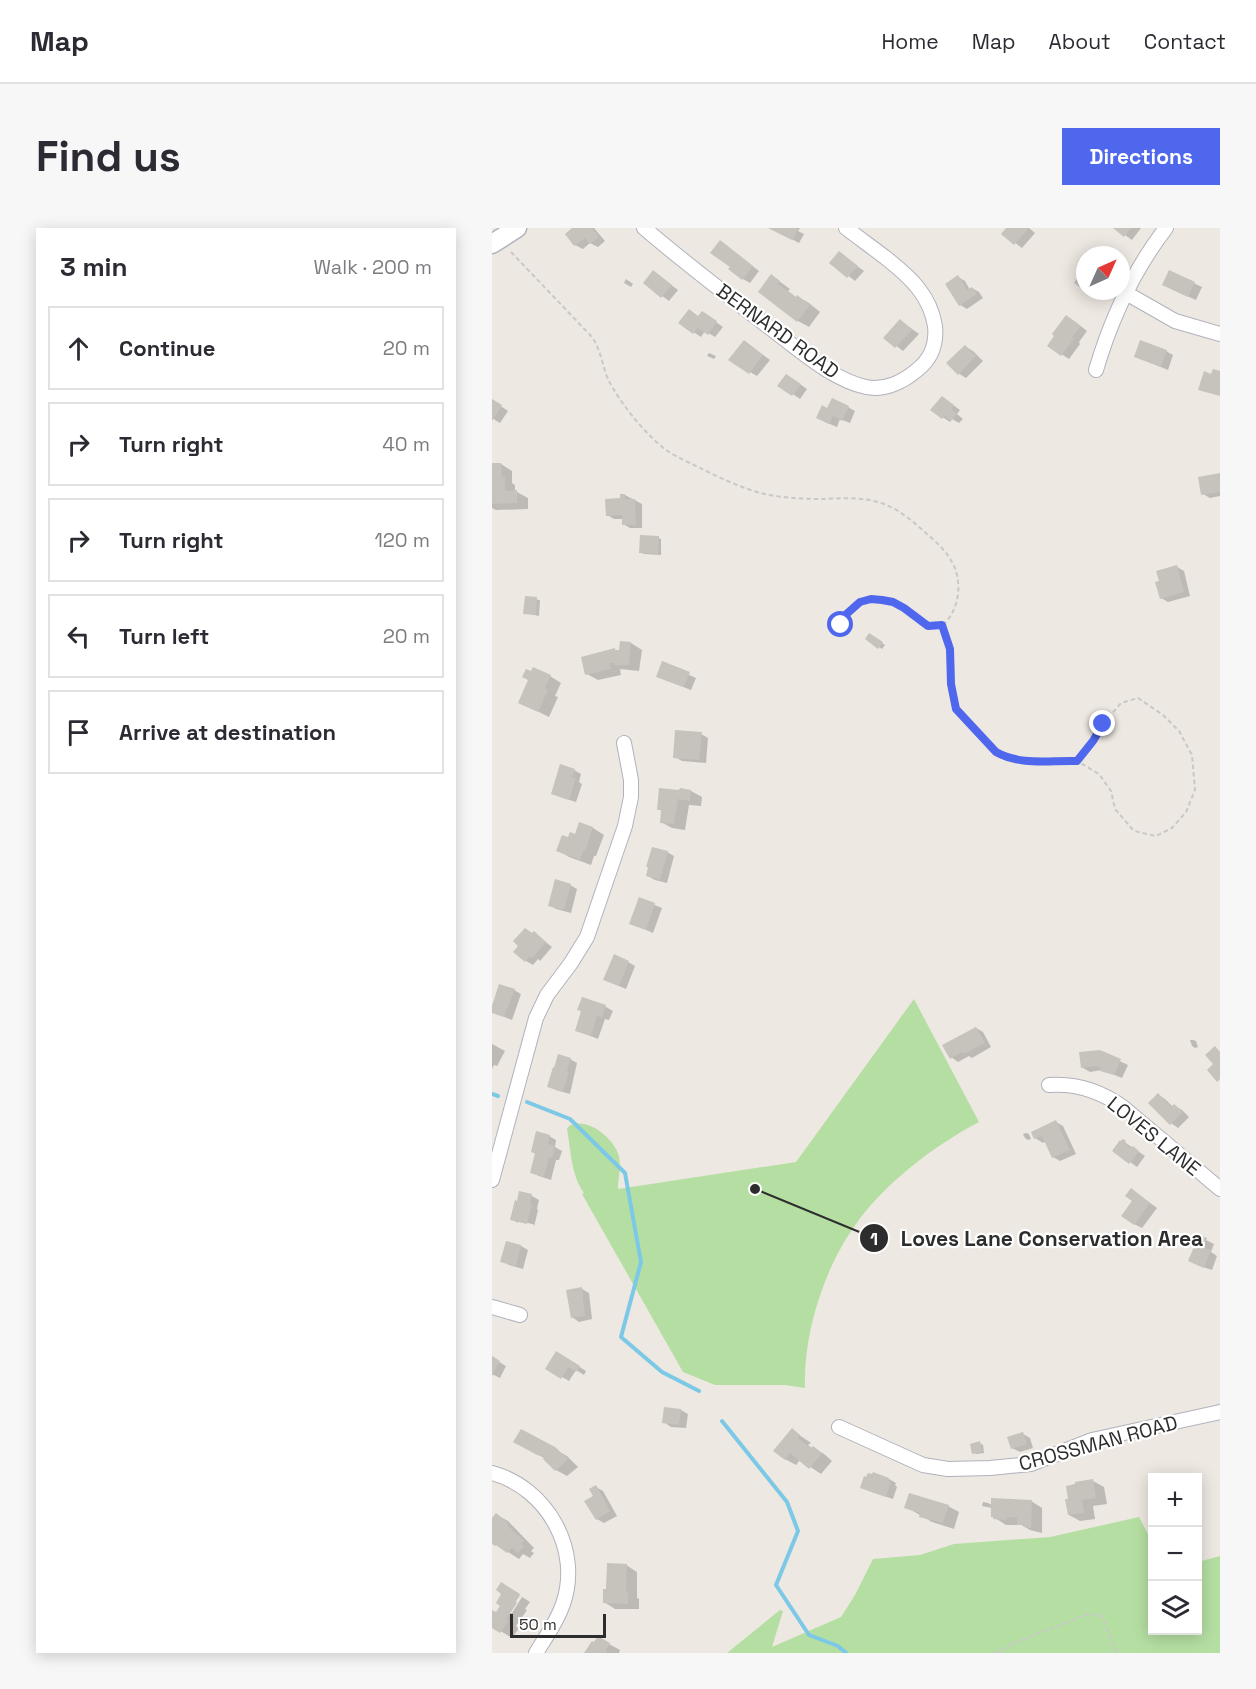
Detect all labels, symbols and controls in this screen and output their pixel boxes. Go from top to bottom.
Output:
text: Map [30,23,89,59]
text: Home [881,28,939,55]
text: Map [972,28,1016,55]
text: About [1049,28,1111,55]
text: Contact [1144,28,1226,55]
button: Directions [1062,128,1220,185]
text: Find us [36,130,181,183]
north arrow [1076,246,1130,300]
text: 3 min [60,250,128,284]
text: Walk · 200 m [313,254,432,280]
street label: BERNARD ROAD [711,278,845,384]
icon: ahead [62,332,95,365]
text: Continue [119,334,215,362]
text: 20 m [383,335,430,361]
icon: right [62,428,95,461]
text: Turn right [119,430,224,458]
text: 40 m [382,431,430,457]
icon: right [62,524,95,557]
text: Turn right [119,526,224,554]
text: 120 m [374,527,430,553]
route start [827,611,853,637]
icon: left [62,620,95,653]
text: Turn left [119,622,209,650]
text: 20 m [383,623,430,649]
route end [1089,710,1115,736]
icon: arrive [62,716,95,749]
text: Arrive at destination [119,718,336,746]
street label: LOVES LANE [1102,1090,1206,1182]
callout: Loves Lane Conservation Area [859,1219,1215,1258]
text: Loves Lane Conservation Area [901,1225,1203,1252]
text: 1 [870,1227,878,1250]
street label: CROSSMAN ROAD [1016,1409,1180,1477]
map controls [1148,1473,1202,1635]
button: + [1148,1473,1202,1527]
button: − [1148,1527,1202,1581]
button: layers [1148,1581,1202,1635]
scale bar [510,1611,606,1638]
text: 50 m [519,1614,557,1635]

